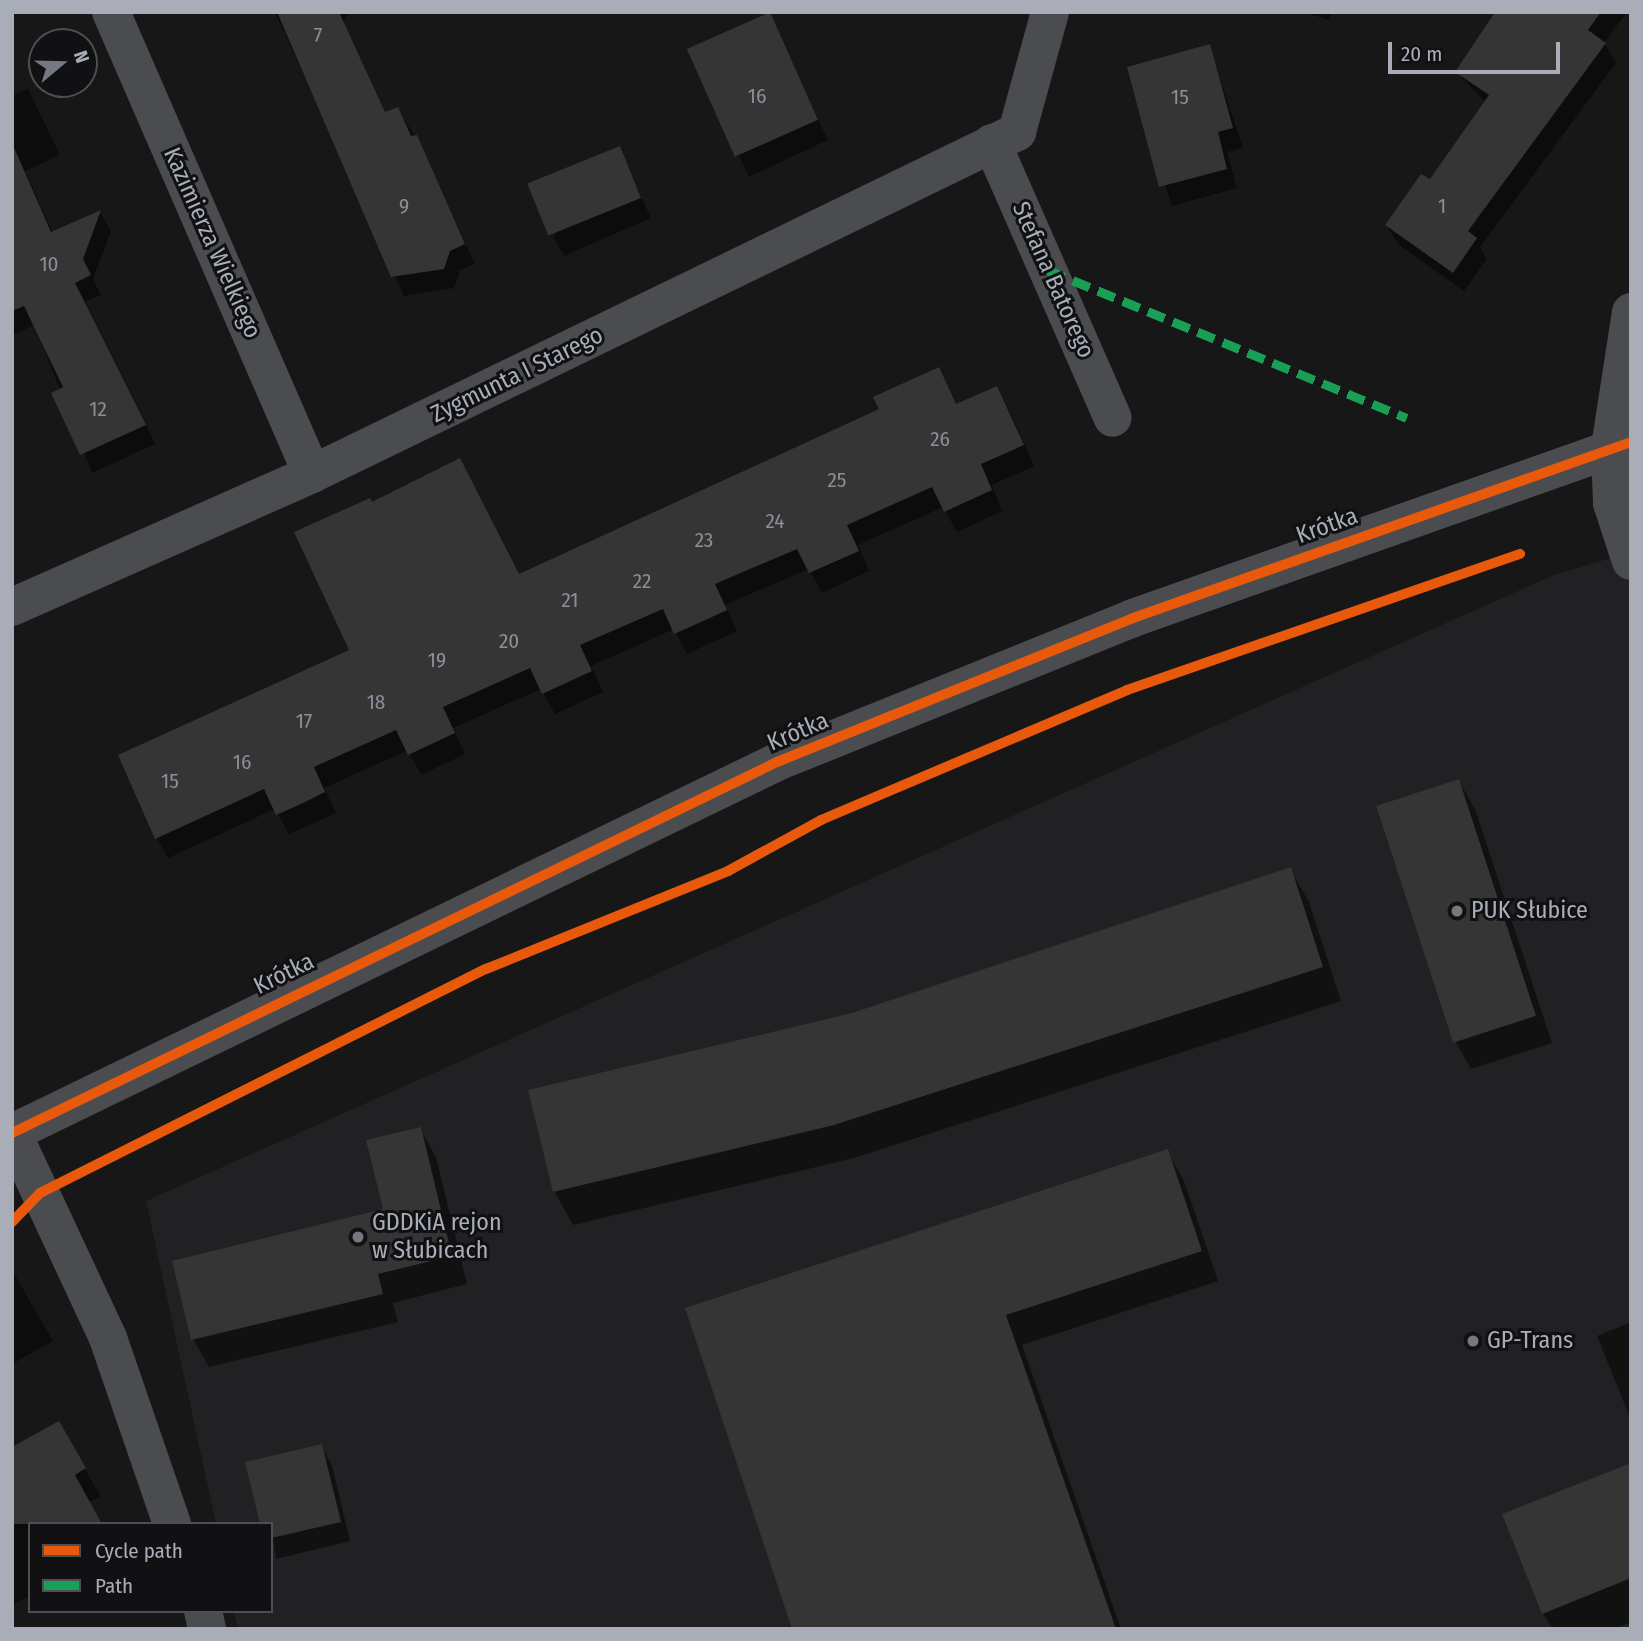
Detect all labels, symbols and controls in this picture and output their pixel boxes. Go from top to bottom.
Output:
house number: 7 [314,22,322,48]
north arrow [28,28,98,98]
scale bar [1391,28,1562,72]
text: 20 m [1401,41,1442,67]
text: N [69,48,94,66]
house number: 16 [748,83,766,109]
house number: 15 [1171,84,1189,110]
street label: Kazimierza Wielkiego [157,143,267,343]
house number: 9 [399,193,409,219]
house number: 1 [1438,193,1446,219]
street label: Stefana Batorego [1006,197,1100,363]
house number: 10 [39,251,59,277]
street label: Zygmunta I Starego [426,321,608,429]
house number: 12 [89,396,107,422]
house number: 26 [930,426,950,452]
house number: 25 [828,467,846,493]
street label: Krótka [1292,502,1362,550]
house number: 24 [765,508,785,534]
house number: 23 [695,527,713,553]
house number: 22 [633,568,651,594]
house number: 21 [562,587,578,613]
house number: 20 [499,628,519,654]
house number: 19 [428,647,446,673]
house number: 18 [367,689,385,715]
street label: Krótka [763,706,833,758]
house number: 17 [296,708,312,734]
house number: 16 [233,749,251,775]
house number: 15 [161,768,179,794]
place label: PUK Słubice [1471,897,1588,925]
marker: PUK Słubice [1449,903,1465,919]
street label: Krótka [249,947,319,1001]
place label: GDDKiA rejon w Słubicach [372,1209,502,1265]
marker: GDDKiA rejon w Słubicach [350,1229,366,1245]
place label: GP-Trans [1487,1327,1573,1355]
marker: GP-Trans [1465,1333,1481,1349]
legend [28,1522,273,1613]
text: Cycle path [95,1538,183,1564]
text: Path [95,1573,133,1599]

